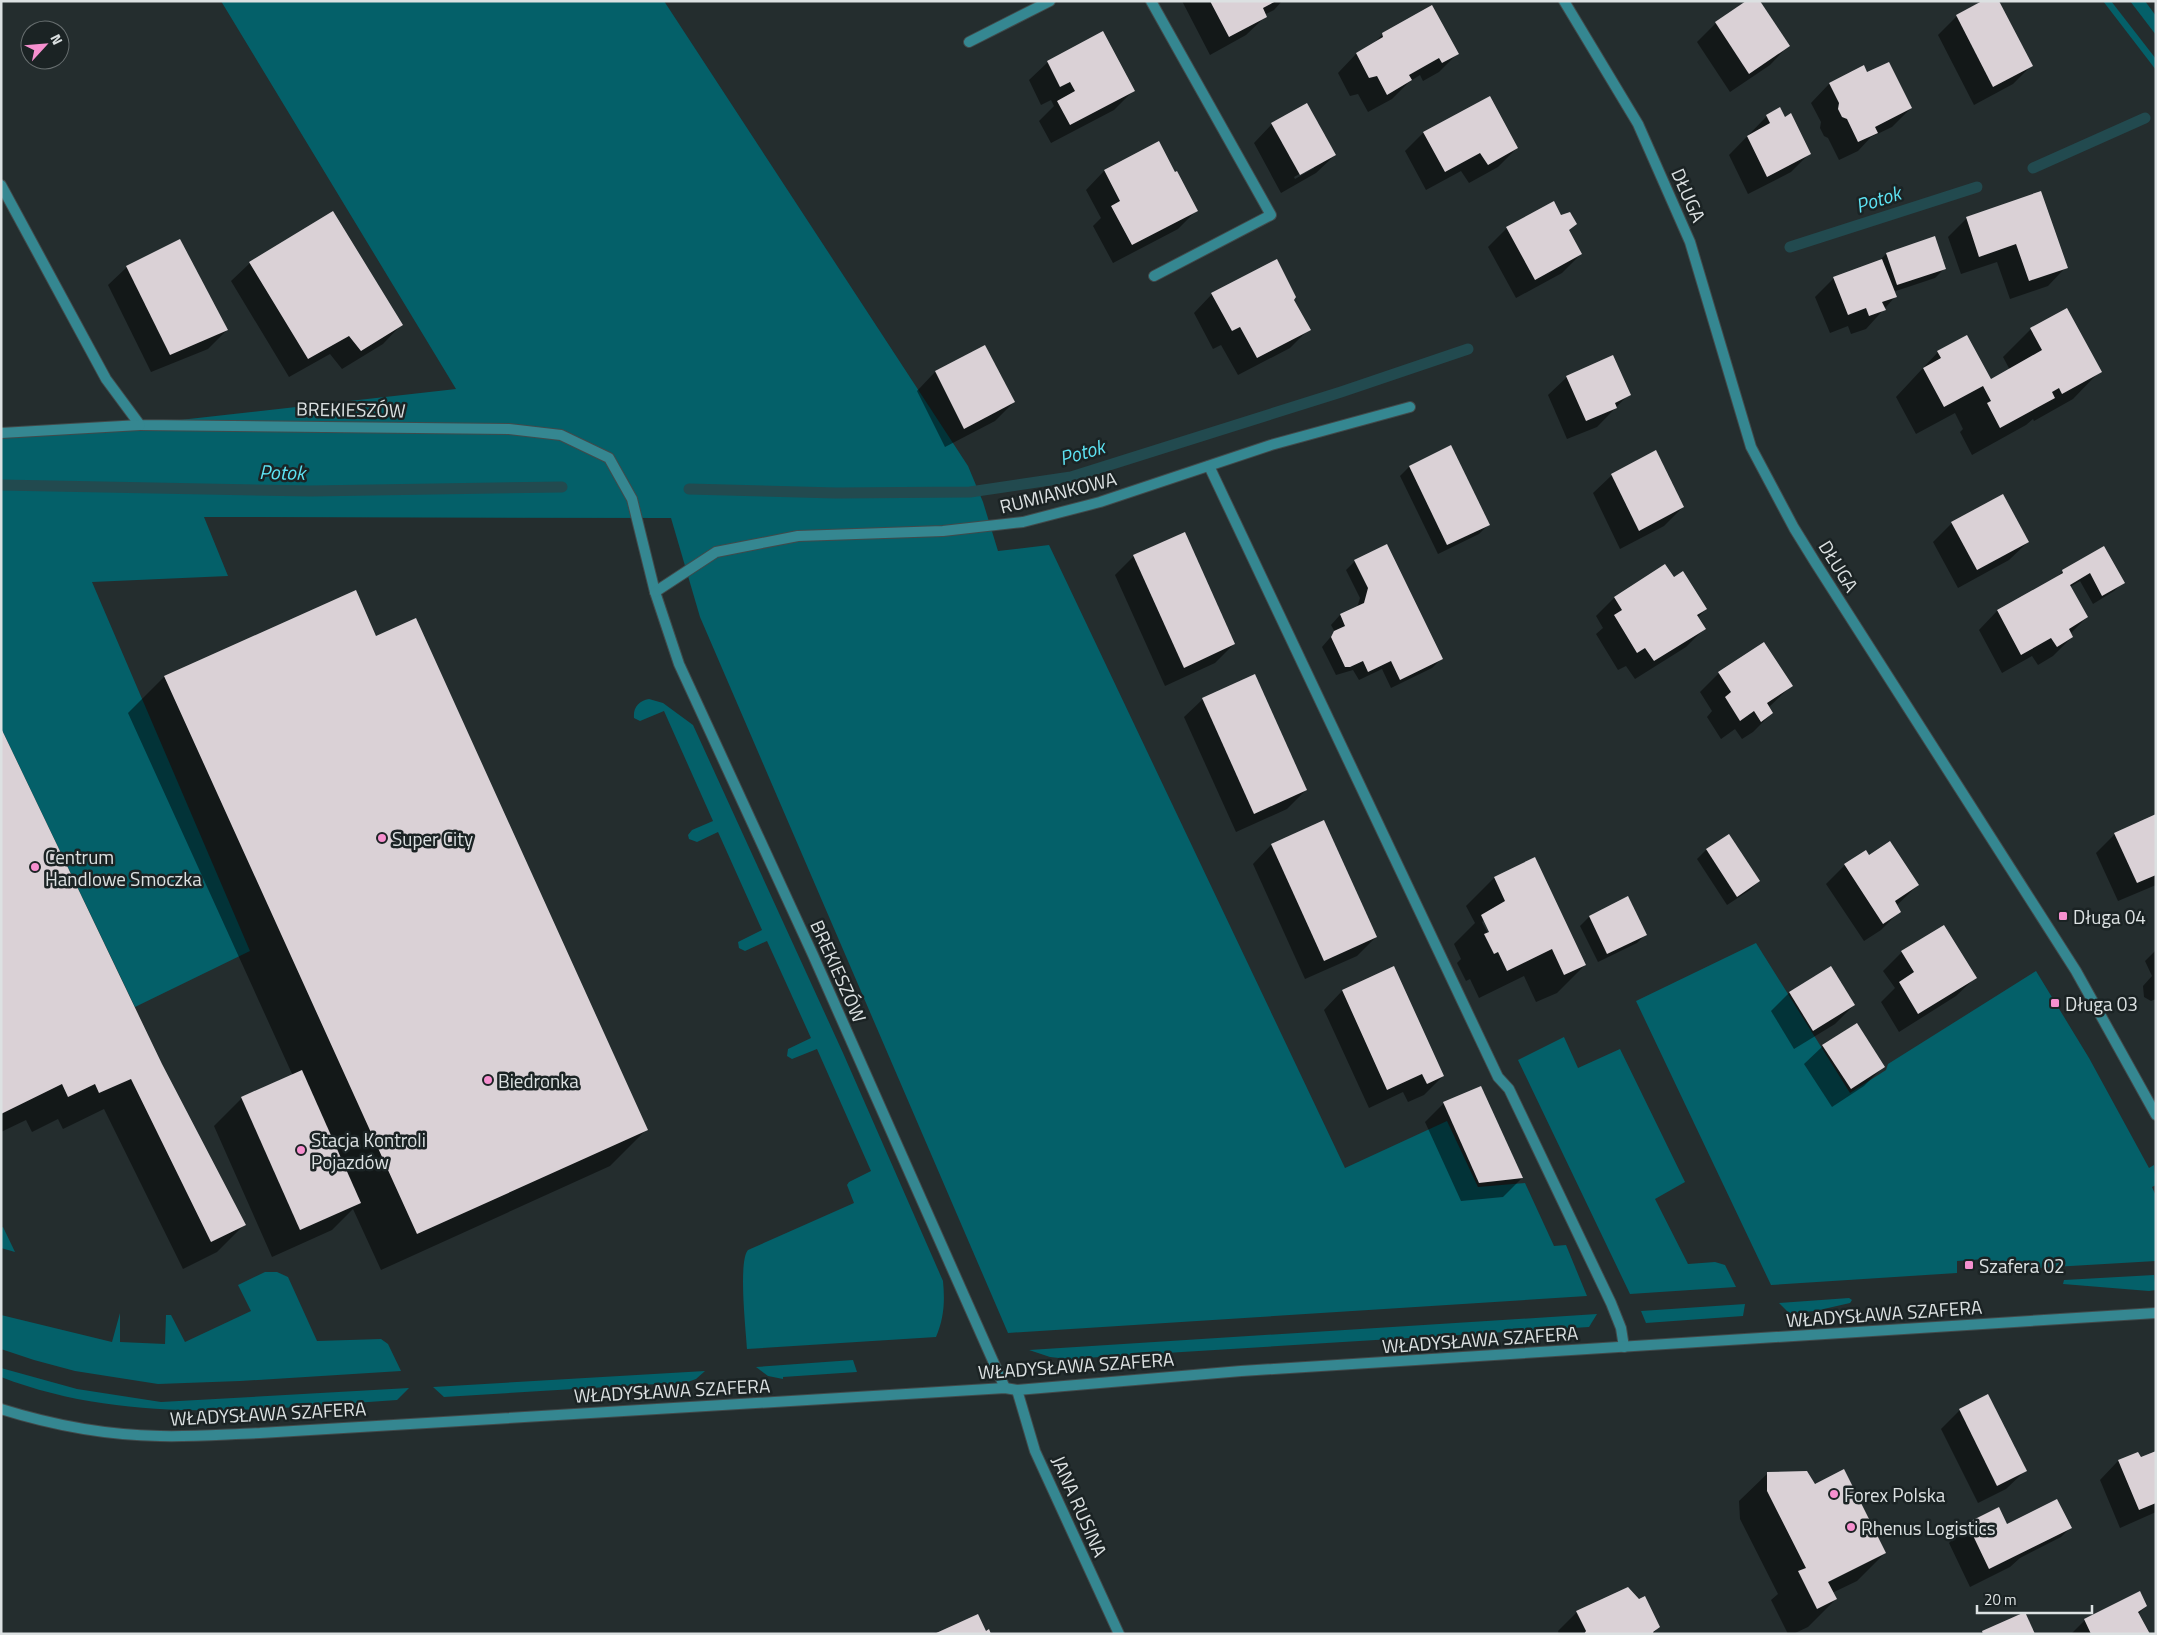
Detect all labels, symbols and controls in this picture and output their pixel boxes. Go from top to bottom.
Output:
north arrow [20,20,70,70]
text: N [46,30,69,48]
street label: DŁUGA [1664,163,1714,227]
water label: Potok [1851,177,1907,221]
street label: BREKIESZÓW [296,394,406,424]
water label: Potok [1056,430,1110,473]
water label: Potok [259,456,307,488]
street label: RUMIANKOWA [997,463,1119,521]
street label: DŁUGA [1812,534,1866,598]
place label: Super City [392,824,473,853]
marker: Super City [376,832,388,844]
place label: Centrum Handlowe Smoczka [45,842,202,893]
marker: Centrum Handlowe Smoczka [29,861,41,873]
place label: Długa 04 [2073,902,2146,931]
marker: Długa 04 [2057,910,2069,922]
street label: BREKIESZÓW [803,915,875,1027]
place label: Długa 03 [2065,989,2138,1018]
marker: Długa 03 [2049,997,2061,1009]
place label: Biedronka [498,1066,579,1095]
marker: Biedronka [482,1074,494,1086]
place label: Stacja Kontroli Pojazdów [311,1125,426,1176]
marker: Stacja Kontroli Pojazdów [295,1144,307,1156]
place label: Szafera 02 [1979,1251,2065,1280]
marker: Szafera 02 [1963,1259,1975,1271]
street label: WŁADYSŁAWA SZAFERA [1785,1292,1983,1334]
street label: WŁADYSŁAWA SZAFERA [1381,1318,1579,1360]
street label: WŁADYSŁAWA SZAFERA [977,1344,1175,1386]
street label: WŁADYSŁAWA SZAFERA [573,1370,771,1410]
street label: WŁADYSŁAWA SZAFERA [169,1393,367,1433]
street label: JANA RUSINA [1045,1451,1115,1561]
place label: Forex Polska [1844,1480,1946,1509]
marker: Forex Polska [1828,1488,1840,1500]
place label: Rhenus Logistics [1861,1513,1996,1542]
marker: Rhenus Logistics [1845,1521,1857,1533]
scale bar [1977,1582,2092,1614]
text: 20 m [1984,1588,2017,1611]

